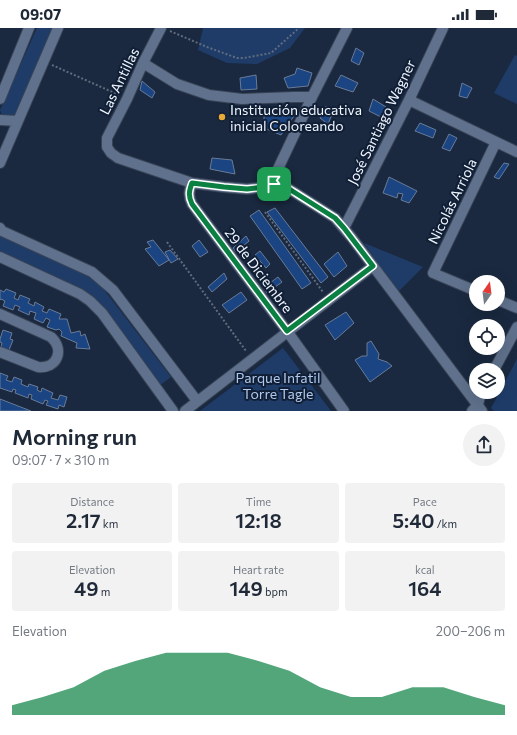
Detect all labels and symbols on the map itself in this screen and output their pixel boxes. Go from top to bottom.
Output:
street label: Las Antillas [96,45,142,117]
street label: José Santiago Wagner [343,56,419,187]
place label: Institución educativa inicial Coloreando [230,101,362,134]
marker: Institución educativa inicial Coloreando [217,112,227,122]
street label: Nicolás Arriola [424,155,480,247]
pin [257,167,291,201]
street label: 29 de Diciembre [221,224,297,316]
north arrow [469,275,505,311]
park label: Parque Infatil Torre Tagle [235,369,321,402]

